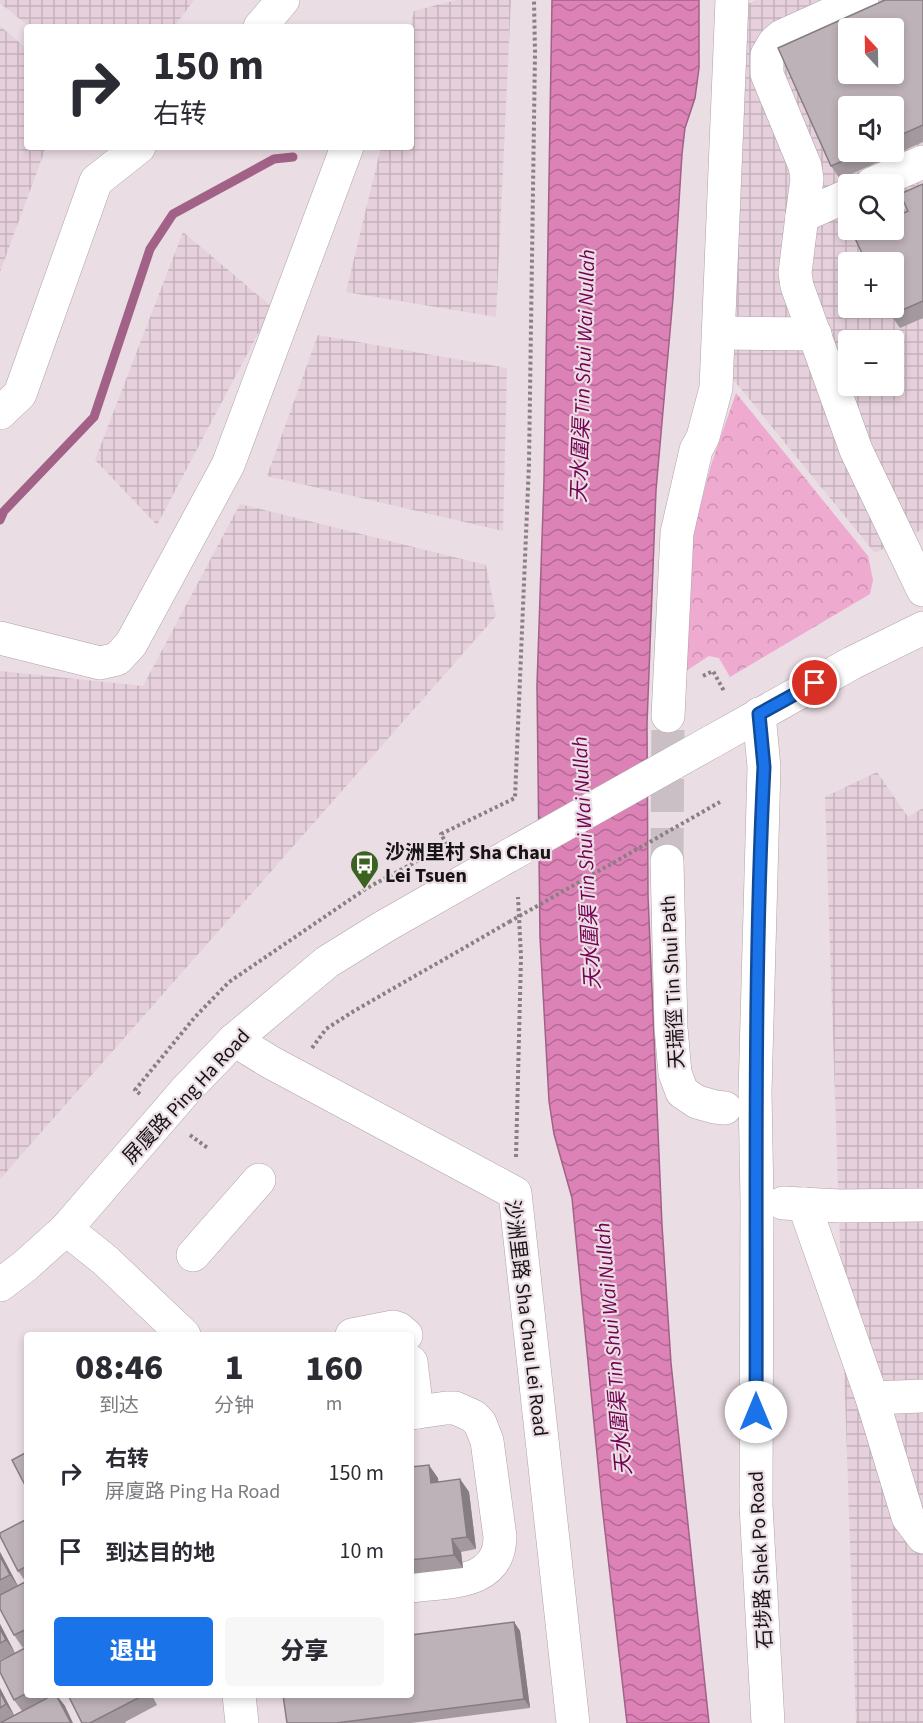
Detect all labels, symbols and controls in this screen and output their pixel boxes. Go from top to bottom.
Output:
north arrow [838,18,904,84]
map controls [838,18,904,396]
text: 150 m [153,36,264,96]
icon: right [54,48,132,126]
text: 右转 [153,95,207,134]
button: sound [838,96,904,162]
button: search [838,174,904,240]
water label: 天水圍渠 Tin Shui Wai Nullah [564,249,602,503]
button: + [838,252,904,318]
button: − [838,330,904,396]
pin [789,657,840,708]
icon: arrive [798,666,831,699]
water label: 天水圍渠 Tin Shui Wai Nullah [564,736,608,990]
place label: 沙洲里村 Sha Chau Lei Tsuen [385,839,551,890]
bus stop icon: 沙洲里村 Sha Chau Lei Tsuen [348,848,380,890]
street label: 天瑞徑 Tin Shui Path [654,894,692,1069]
street label: 屏廈路 Ping Ha Road [117,1023,257,1170]
street label: 沙洲里路 Sha Chau Lei Road [498,1198,554,1438]
water label: 天水圍渠 Tin Shui Wai Nullah [587,1221,639,1477]
text: 08:46 [75,1342,163,1393]
text: 1 [225,1342,244,1393]
text: 160 [305,1343,363,1394]
position arrow [724,1380,788,1444]
text: m [326,1390,342,1418]
text: 到达 [99,1392,139,1420]
text: 分钟 [214,1392,254,1420]
text: 右转 [105,1443,149,1475]
icon: right [54,1457,87,1490]
text: 150 m [329,1457,384,1489]
street label: 石埗路 Shek Po Road [742,1470,780,1650]
text: 屏廈路 Ping Ha Road [105,1478,280,1506]
icon: arrive [54,1535,87,1568]
text: 10 m [339,1535,384,1567]
text: 到达目的地 [105,1537,215,1569]
button: 退出 [54,1617,213,1686]
button: 分享 [225,1617,384,1686]

